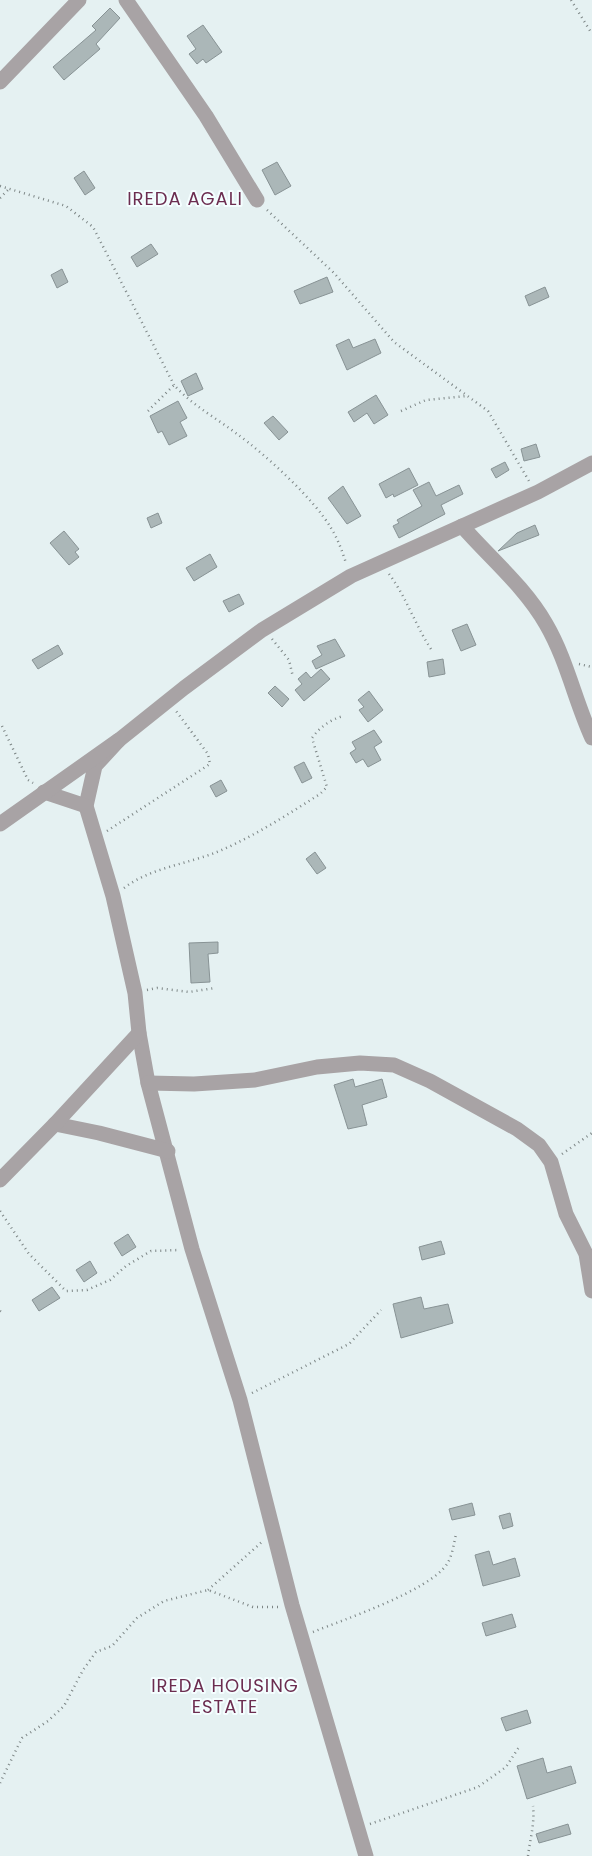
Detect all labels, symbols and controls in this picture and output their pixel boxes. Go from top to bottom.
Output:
district label: IREDA AGALI [127,186,243,211]
district label: IREDA HOUSING ESTATE [151,1673,299,1719]

